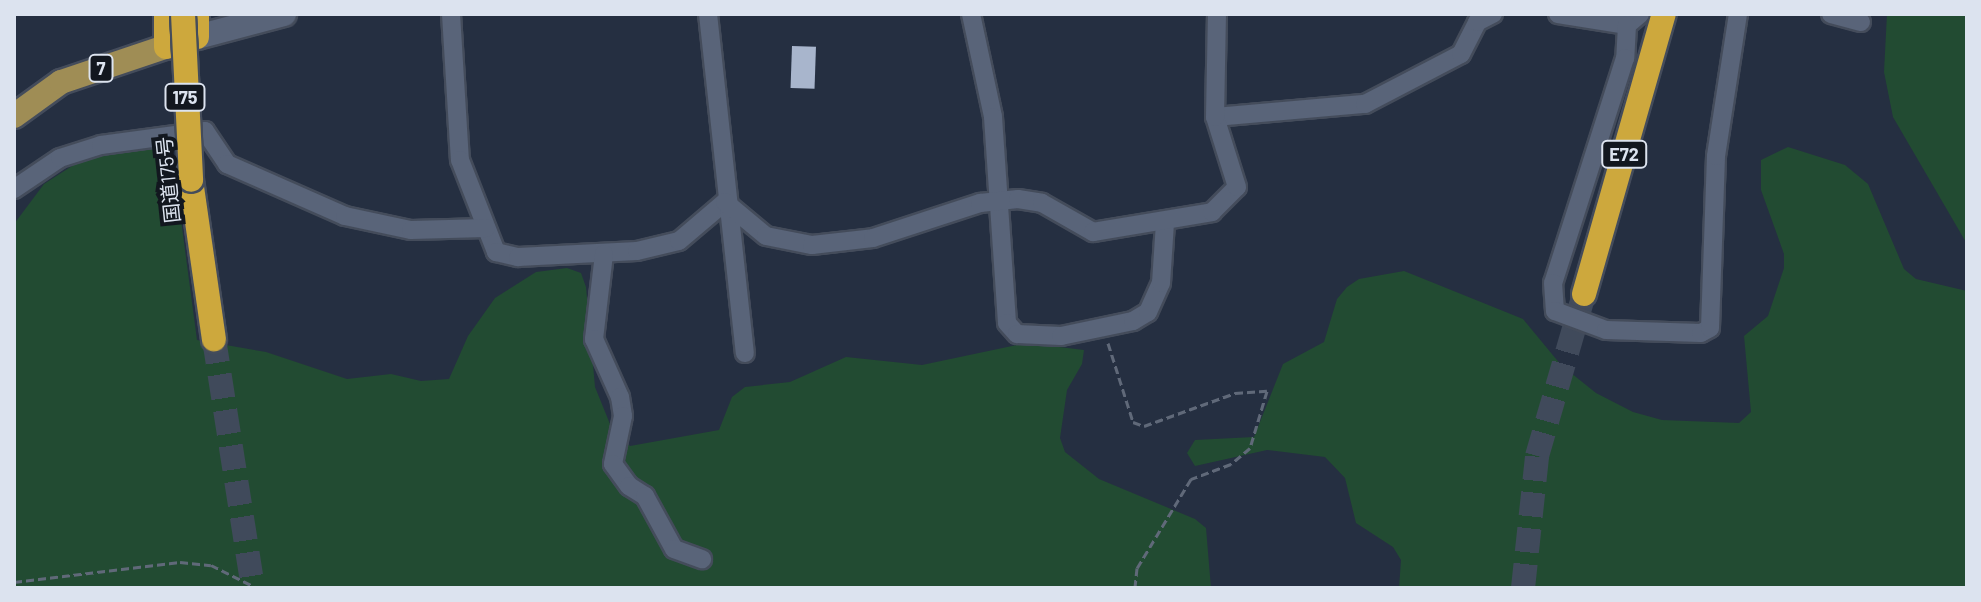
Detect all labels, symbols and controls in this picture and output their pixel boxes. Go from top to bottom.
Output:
road number: 7 [87,54,115,82]
road number: 175 [163,83,207,111]
street label: 国道175号 [152,136,184,224]
road number: E72 [1600,140,1648,168]

